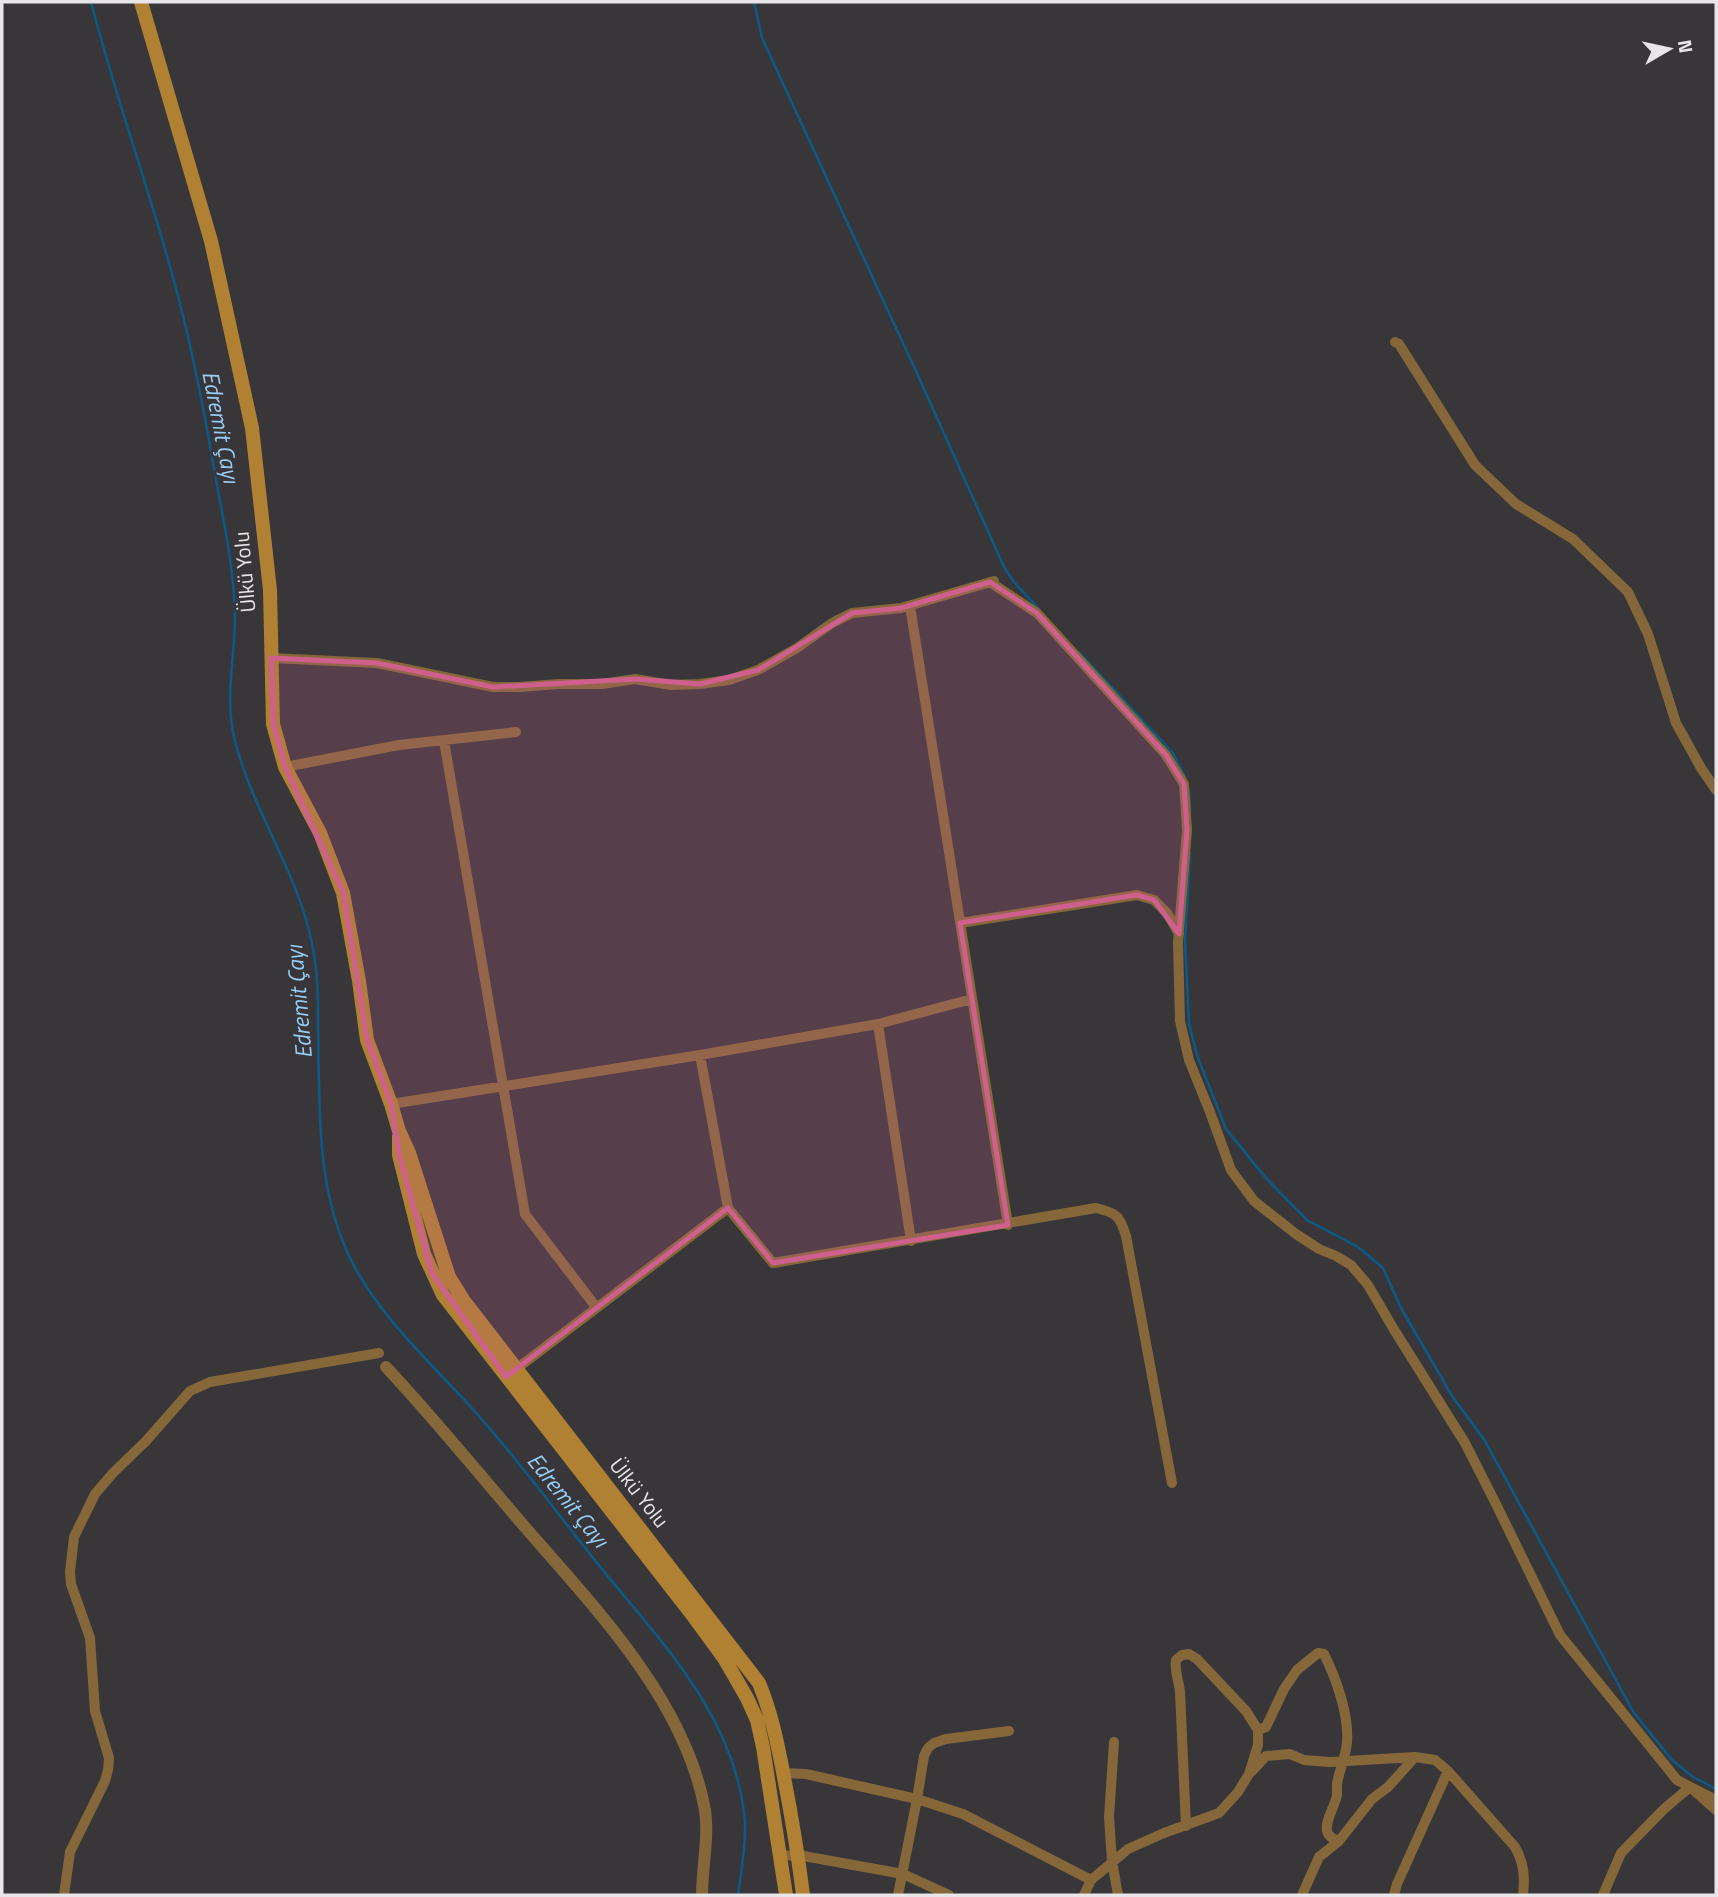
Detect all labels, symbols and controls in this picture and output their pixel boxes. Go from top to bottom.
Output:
north arrow [1634,14,1704,84]
text: N [1671,37,1702,55]
water label: Edremit Çayı [193,368,250,487]
street label: Ülkü Yolu [225,530,263,614]
water label: Edremit Çayı [276,943,321,1060]
water label: Edremit Çayı [519,1445,618,1556]
street label: Ülkü Yolu [602,1451,677,1534]

